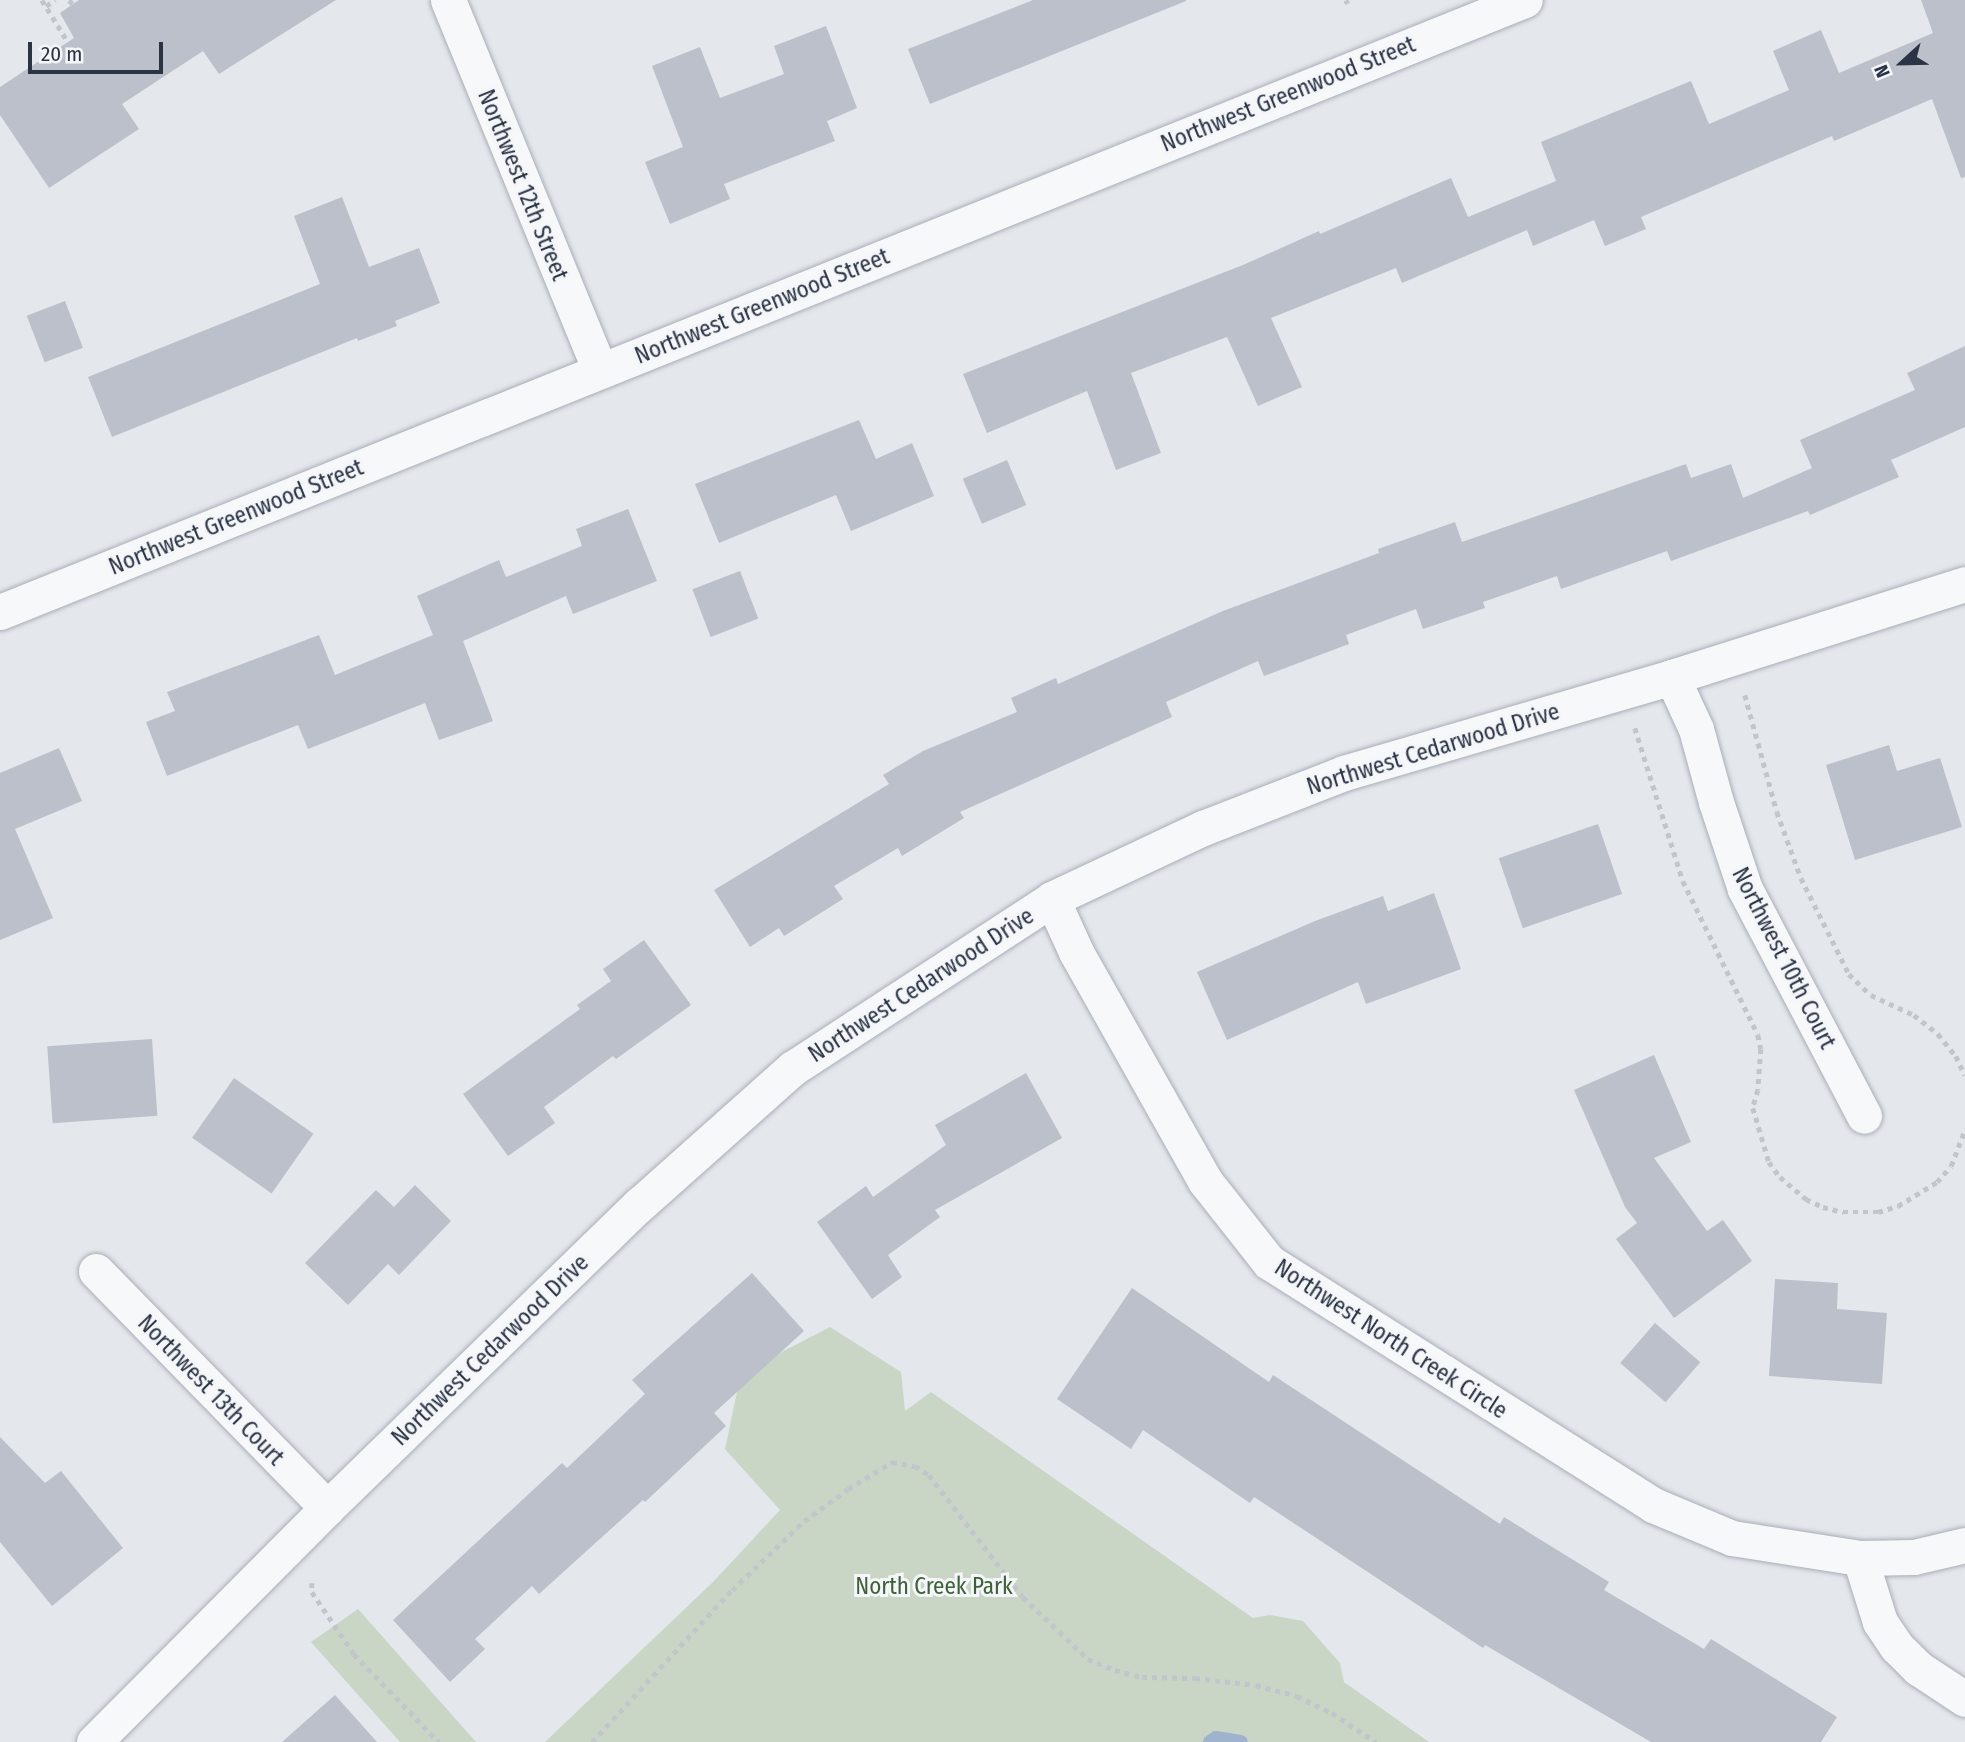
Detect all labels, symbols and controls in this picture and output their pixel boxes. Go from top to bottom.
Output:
scale bar [32,28,166,72]
north arrow [1867,28,1937,98]
street label: Northwest Greenwood Street [1157,30,1419,158]
text: 20 m [41,41,82,67]
text: N [1869,61,1895,81]
street label: Northwest 12th Street [472,85,574,285]
street label: Northwest Greenwood Street [631,242,893,370]
street label: Northwest Greenwood Street [105,453,367,581]
street label: Northwest Cedarwood Drive [1303,697,1563,801]
street label: Northwest 10th Court [1726,863,1842,1053]
street label: Northwest Cedarwood Drive [803,902,1039,1068]
street label: Northwest Cedarwood Drive [386,1249,594,1451]
street label: Northwest North Creek Circle [1270,1253,1512,1425]
street label: Northwest 13th Court [132,1309,290,1471]
park label: North Creek Park [855,1572,1013,1600]

